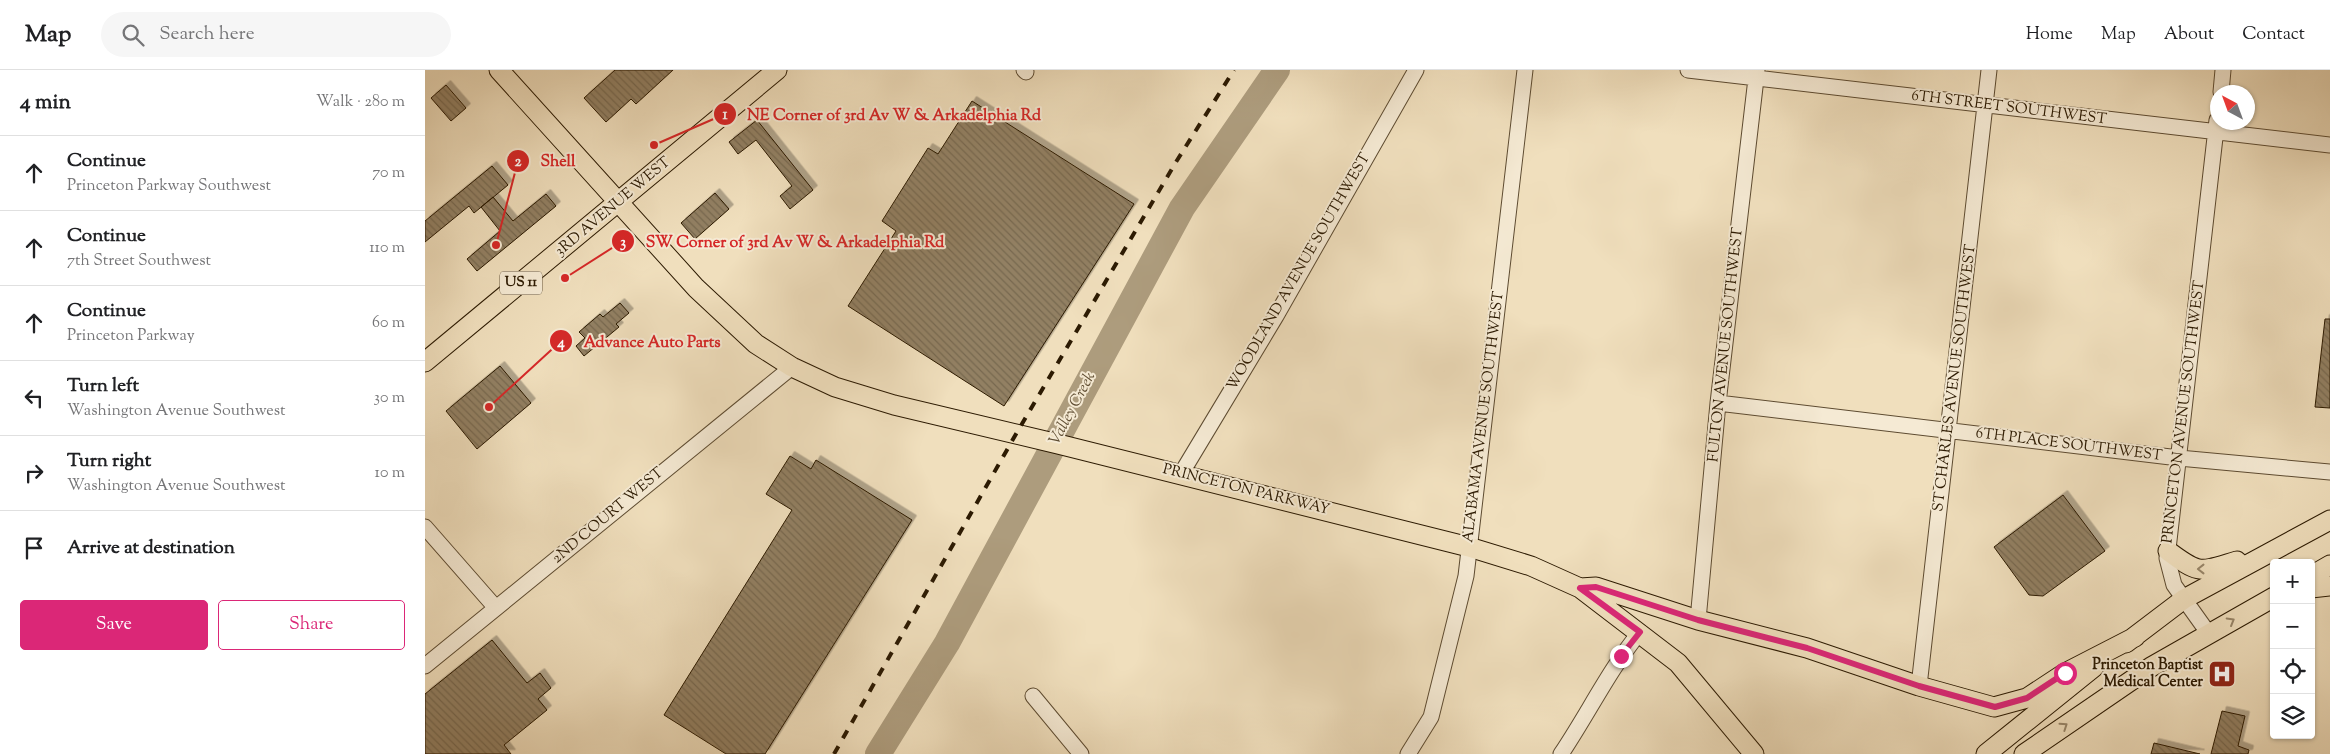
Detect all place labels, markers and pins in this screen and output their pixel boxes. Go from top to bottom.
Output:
callout: NE Corner of 3rd Av W & Arkadelphia Rd [713,99,1051,130]
callout: Shell [506,145,586,176]
callout: SW Corner of 3rd Av W & Arkadelphia Rd [610,226,954,257]
callout: Advance Auto Parts [548,326,730,357]
place label: Princeton Baptist Medical Center [2092,655,2204,693]
hospital icon: Princeton Baptist Medical Center [2207,659,2237,689]

